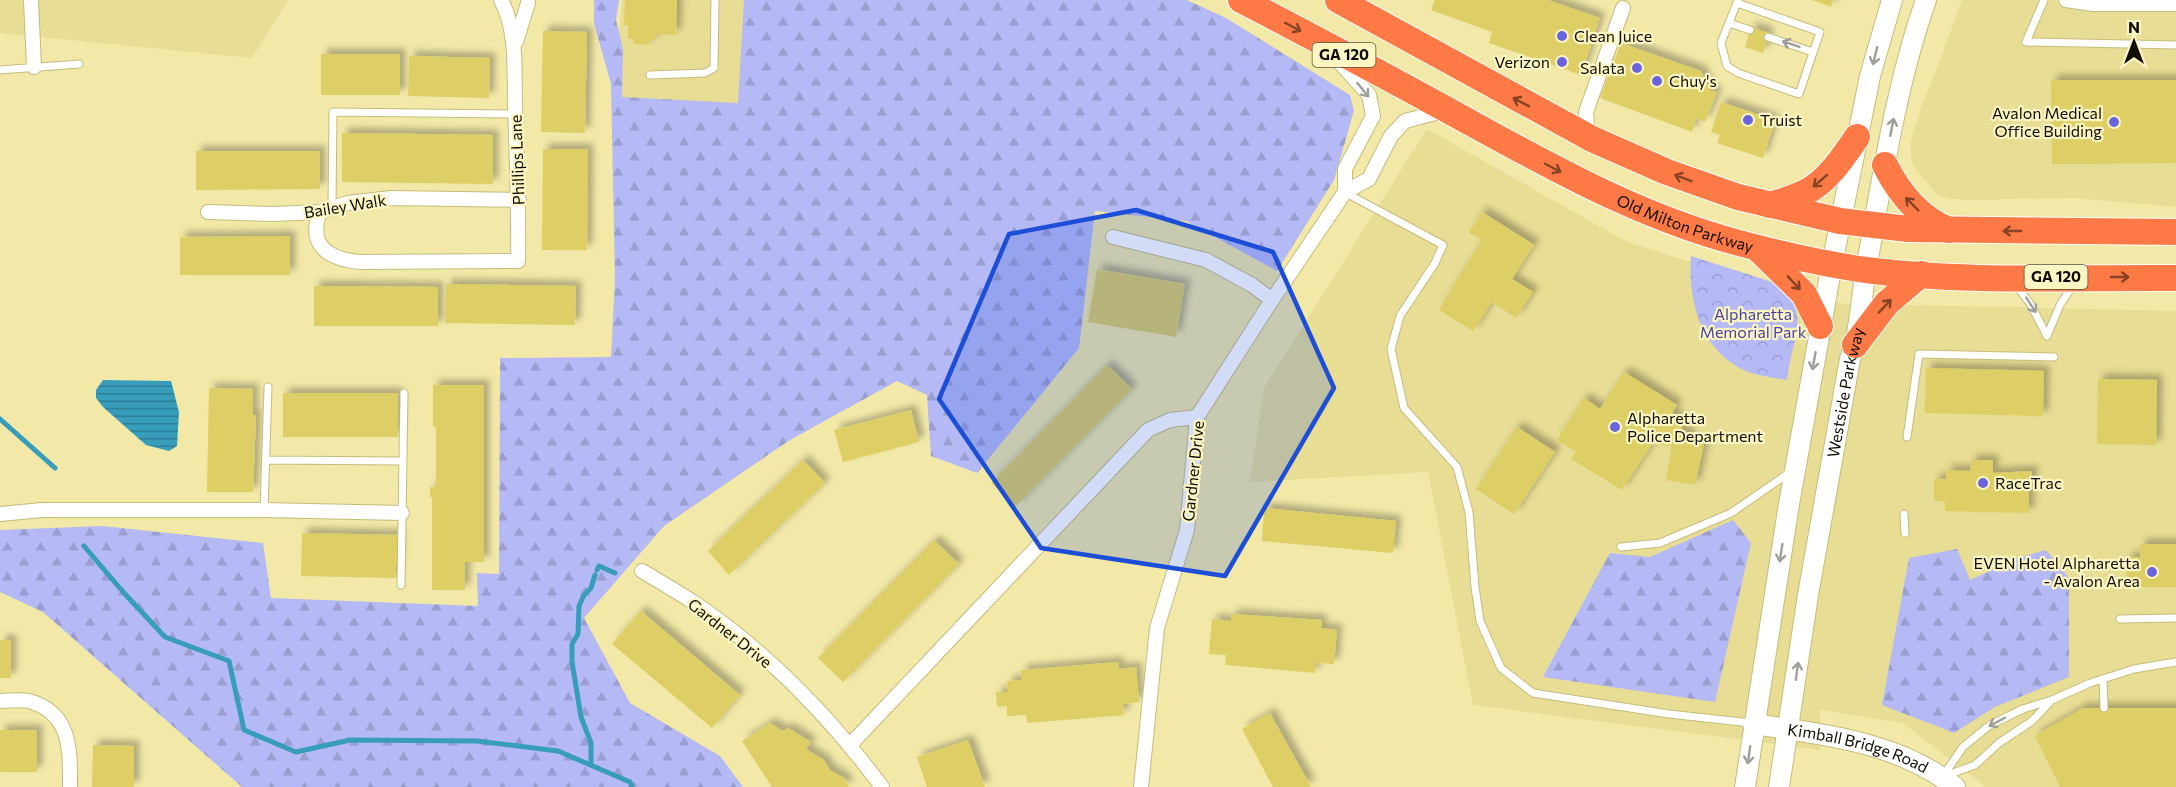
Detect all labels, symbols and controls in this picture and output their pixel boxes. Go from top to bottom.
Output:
north arrow [2104,12,2164,72]
text: N [2128,17,2140,36]
one-way arrow [1284,21,1301,33]
place label: Clean Juice [1574,26,1652,45]
marker: Clean Juice [1555,29,1569,43]
one-way arrow [1782,38,1800,49]
road number: GA 120 [1312,43,1376,67]
one-way arrow [1868,46,1880,65]
place label: Verizon [1495,52,1550,71]
marker: Verizon [1555,55,1569,69]
place label: Salata [1580,58,1625,77]
marker: Salata [1630,61,1644,75]
place label: Chuy's [1669,71,1717,90]
marker: Chuy's [1650,74,1664,88]
one-way arrow [1357,82,1370,98]
one-way arrow [1513,95,1531,107]
place label: Avalon Medical Office Building [1992,103,2102,140]
place label: Truist [1760,110,1803,129]
marker: Truist [1741,113,1755,127]
street label: Phillips Lane [505,115,528,205]
marker: Avalon Medical Office Building [2107,115,2121,129]
one-way arrow [1887,118,1898,137]
one-way arrow [1544,163,1562,174]
one-way arrow [1674,172,1693,183]
one-way arrow [1813,174,1828,188]
street label: Bailey Walk [302,190,388,221]
street label: Old Milton Parkway [1614,190,1756,255]
one-way arrow [1905,197,1920,212]
one-way arrow [2003,225,2023,237]
road number: GA 120 [2024,265,2088,289]
one-way arrow [2110,271,2130,283]
one-way arrow [1786,275,1800,290]
one-way arrow [2025,296,2037,313]
one-way arrow [1878,299,1892,314]
park label: Alpharetta Memorial Park [1700,304,1807,341]
street label: Westside Parkway [1823,326,1867,459]
one-way arrow [1808,350,1819,370]
place label: Alpharetta Police Department [1627,408,1763,445]
street label: Gardner Drive [1178,420,1207,522]
marker: Alpharetta Police Department [1608,420,1622,434]
place label: RaceTrac [1995,473,2062,492]
marker: RaceTrac [1976,476,1990,490]
one-way arrow [1776,543,1787,562]
place label: EVEN Hotel Alpharetta - Avalon Area [1973,553,2140,590]
marker: EVEN Hotel Alpharetta - Avalon Area [2145,565,2159,579]
street label: Gardner Drive [685,594,776,671]
one-way arrow [1791,662,1802,682]
one-way arrow [1989,716,2007,728]
street label: Kimball Bridge Road [1786,719,1932,776]
one-way arrow [1743,745,1754,765]

